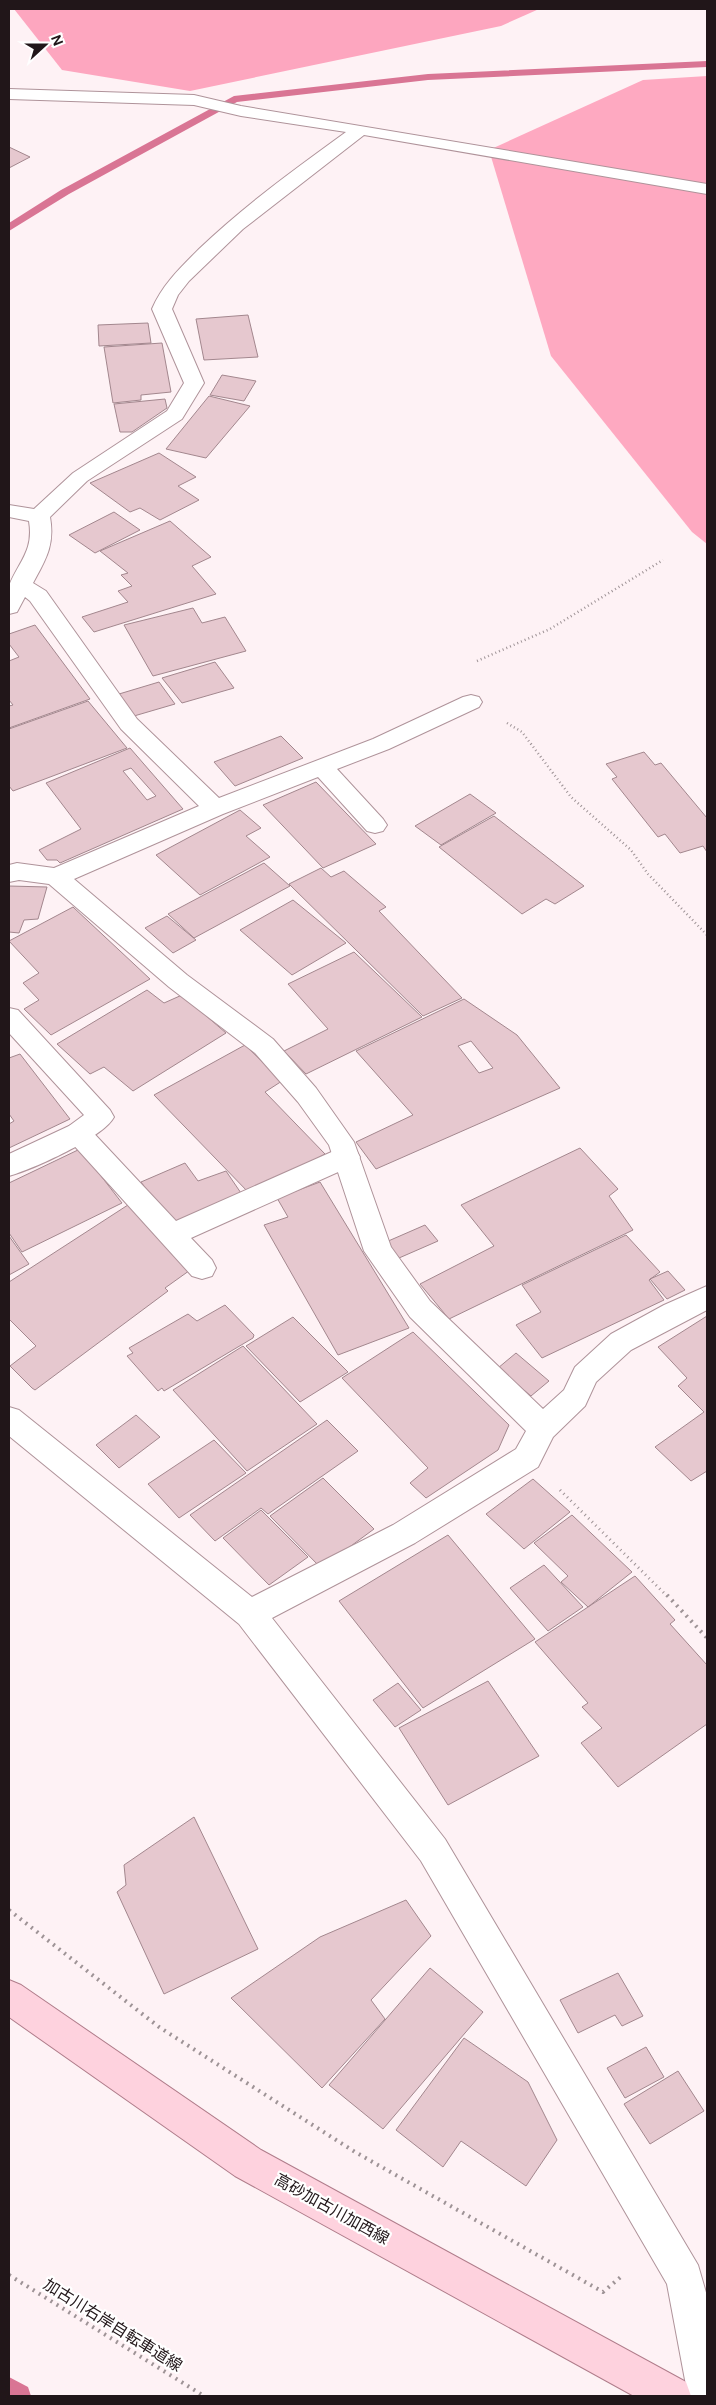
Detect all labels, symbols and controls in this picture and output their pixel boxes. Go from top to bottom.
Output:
north arrow [20,20,70,70]
text: N [47,32,67,48]
street label: 高砂加古川加西線 [271,2169,393,2249]
street label: 加古川右岸自転車道線 [40,2274,186,2376]

